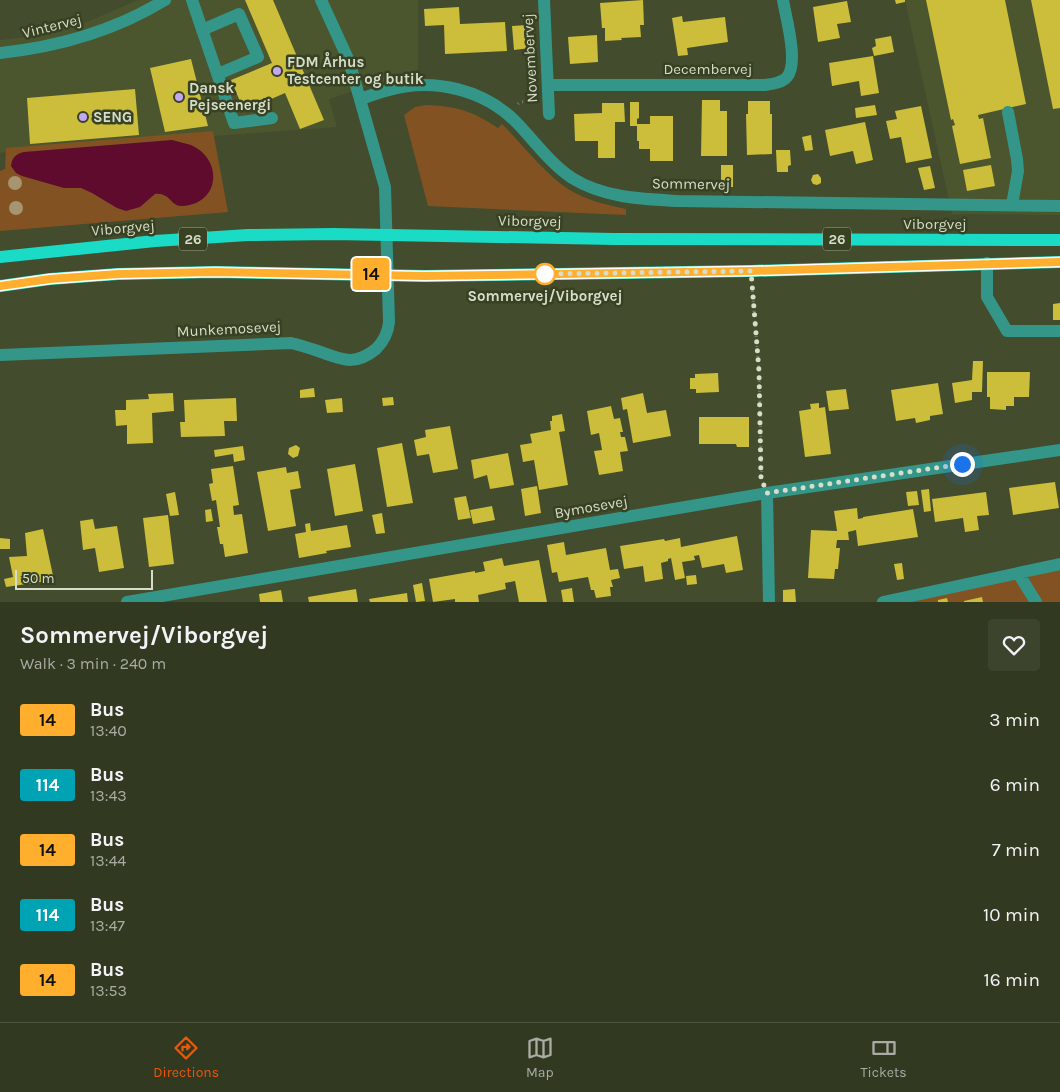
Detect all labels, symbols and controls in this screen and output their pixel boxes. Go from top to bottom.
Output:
street label: Vintervej [20,10,84,42]
street label: Novembervej [519,13,541,103]
place label: FDM Århus Testcenter og butik [287,51,424,88]
street label: Decembervej [663,60,753,78]
marker: FDM Århus Testcenter og butik [271,65,283,77]
place label: Dansk Pejseenergi [189,79,271,114]
marker: Dansk Pejseenergi [173,91,185,103]
place label: SENG [93,108,132,126]
marker: SENG [77,111,89,123]
street label: Sommervej [652,174,730,194]
street label: Viborgvej [498,211,562,231]
street label: Viborgvej [903,215,967,233]
street label: Viborgvej [91,216,155,240]
road number: 26 [179,228,207,250]
road number: 26 [823,228,851,250]
line badge: 14 [348,258,394,290]
text: 14 [362,263,380,285]
marker: Sommervej/Viborgvej [534,263,556,285]
place label: Sommervej/Viborgvej [467,287,623,305]
street label: Munkemosevej [176,317,282,341]
your location [950,452,975,477]
street label: Bymosevej [553,492,629,522]
scale bar [15,567,152,590]
text: 50 m [22,570,55,587]
button: heart [988,619,1040,671]
text: Sommervej/Viborgvej [20,621,268,649]
text: Walk · 3 min · 240 m [20,654,166,673]
text: Bus [90,699,124,721]
text: 14 [39,709,56,731]
text: 3 min [989,709,1040,731]
text: 13:40 [90,721,127,740]
text: Bus [90,764,124,786]
text: 114 [36,774,59,796]
text: 6 min [990,774,1040,796]
text: 13:43 [90,786,127,805]
text: Bus [90,829,124,851]
text: 14 [39,839,56,861]
text: 7 min [992,839,1040,861]
text: 13:44 [90,851,126,870]
text: Bus [90,894,124,916]
text: 114 [36,904,59,926]
text: 10 min [983,904,1040,926]
text: 13:47 [90,916,125,935]
text: Bus [90,959,124,981]
text: 14 [39,969,56,991]
text: 16 min [983,969,1040,991]
text: 13:53 [90,981,127,1000]
tab: Directions [153,1034,219,1081]
tab: Map [526,1034,554,1081]
tab: Tickets [861,1034,907,1081]

